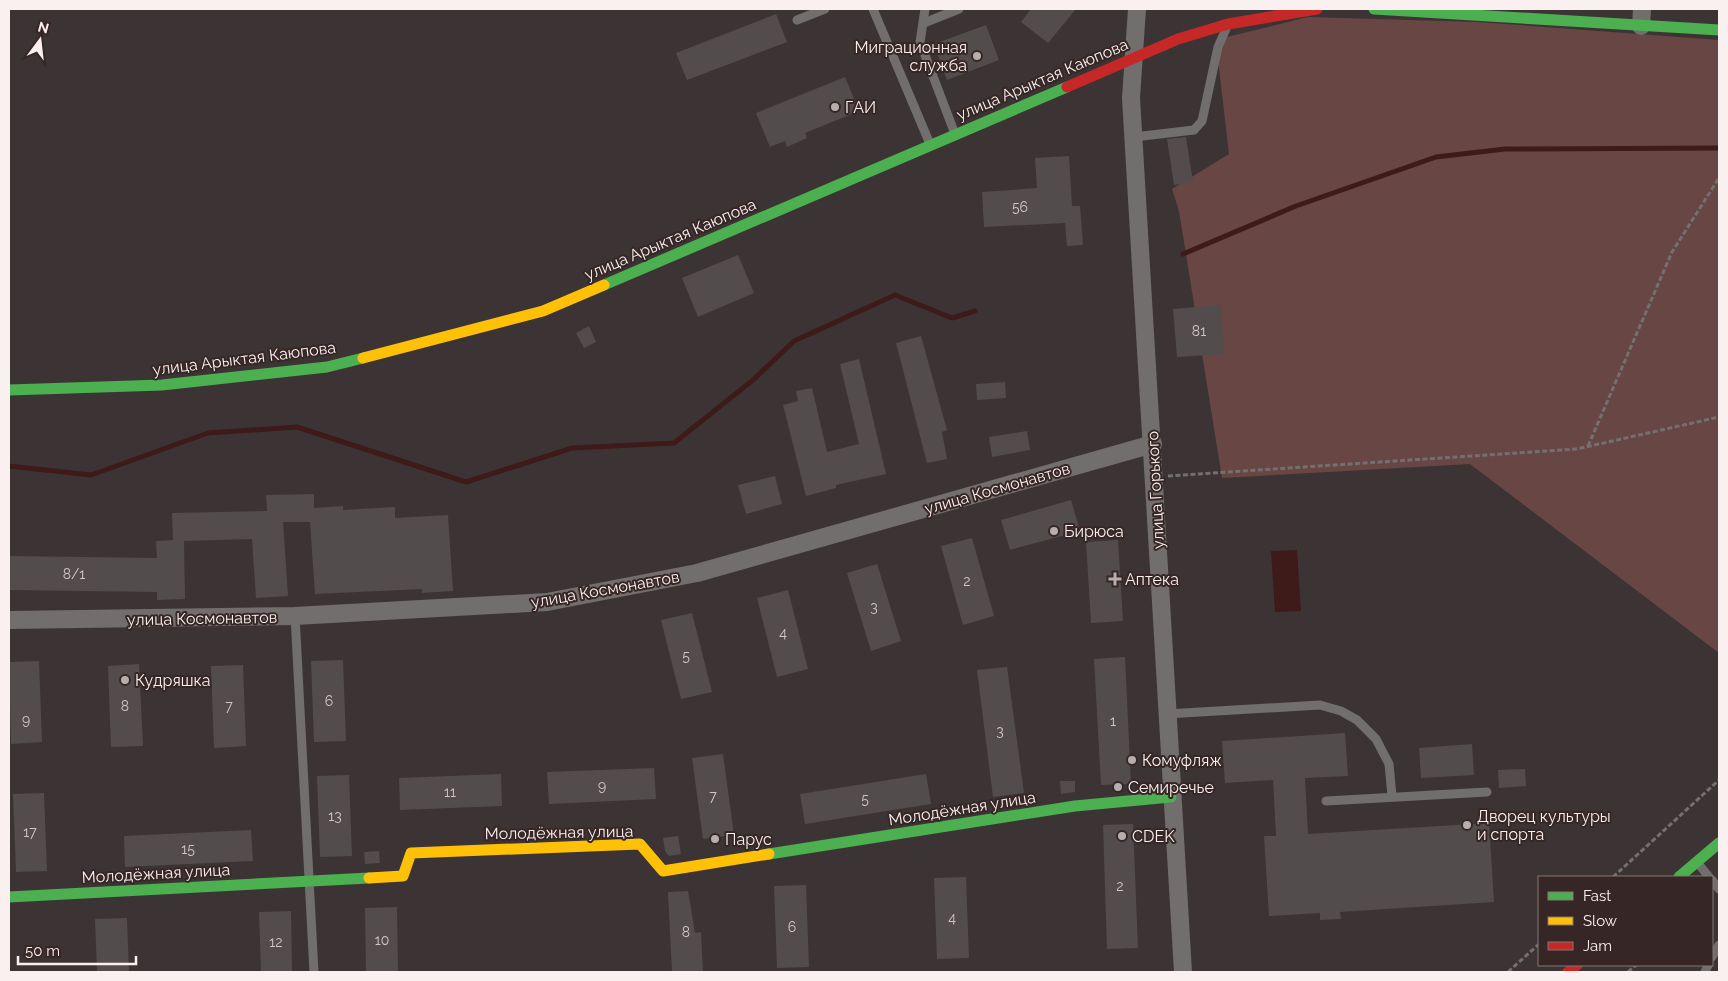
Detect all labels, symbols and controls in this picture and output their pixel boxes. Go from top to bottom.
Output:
north arrow [15,15,65,65]
text: N [36,18,51,37]
street label: улица Арыктая Каюпова [954,35,1131,124]
place label: Миграционная служба [854,38,967,75]
marker: Миграционная служба [971,50,983,62]
place label: ГАИ [845,98,876,117]
marker: ГАИ [829,101,841,113]
street label: улица Арыктая Каюпова [582,195,759,284]
house number: 56 [1012,199,1028,215]
house number: 81 [1192,323,1206,339]
street label: улица Арыктая Каюпова [151,338,337,379]
street label: улица Горького [1143,430,1168,549]
street label: улица Космонавтов [922,459,1072,518]
place label: Бирюса [1064,522,1124,541]
marker: Бирюса [1048,525,1060,537]
house number: 8/1 [63,566,85,582]
street label: улица Космонавтов [529,567,681,612]
place label: Аптека [1125,570,1179,589]
house number: 2 [963,573,971,589]
marker: Аптека [1109,573,1121,585]
house number: 3 [870,599,878,615]
street label: улица Космонавтов [127,608,277,629]
house number: 4 [779,625,787,641]
house number: 5 [682,648,690,664]
place label: Кудряшка [135,671,210,690]
marker: Кудряшка [119,674,131,686]
house number: 6 [325,693,333,709]
house number: 8 [121,698,129,714]
house number: 7 [225,698,233,714]
house number: 9 [22,712,30,728]
house number: 1 [1110,713,1116,729]
house number: 3 [996,723,1004,739]
place label: Комуфляж [1142,751,1222,770]
marker: Комуфляж [1126,754,1138,766]
house number: 9 [598,778,606,794]
place label: Семиречье [1128,778,1214,797]
marker: Семиречье [1112,781,1124,793]
house number: 11 [444,784,456,800]
street label: Молодёжная улица [887,787,1037,829]
house number: 7 [709,788,717,804]
house number: 5 [861,791,869,807]
place label: Дворец культуры и спорта [1477,807,1611,844]
house number: 13 [328,808,342,824]
marker: Дворец культуры и спорта [1461,819,1473,831]
street label: Молодёжная улица [485,822,633,843]
house number: 17 [23,824,37,840]
place label: CDEK [1132,827,1175,846]
place label: Парус [725,830,772,849]
marker: CDEK [1116,830,1128,842]
marker: Парус [709,833,721,845]
house number: 15 [181,841,195,857]
street label: Молодёжная улица [81,860,231,887]
legend [1538,876,1713,966]
house number: 2 [1116,878,1124,894]
text: Fast [1583,887,1611,905]
house number: 4 [948,910,956,926]
text: Slow [1583,912,1617,930]
house number: 6 [788,919,796,935]
house number: 8 [682,924,690,940]
house number: 10 [375,932,389,948]
scale bar [18,934,135,966]
house number: 12 [269,934,283,950]
text: Jam [1583,937,1612,955]
text: 50 m [25,942,60,960]

